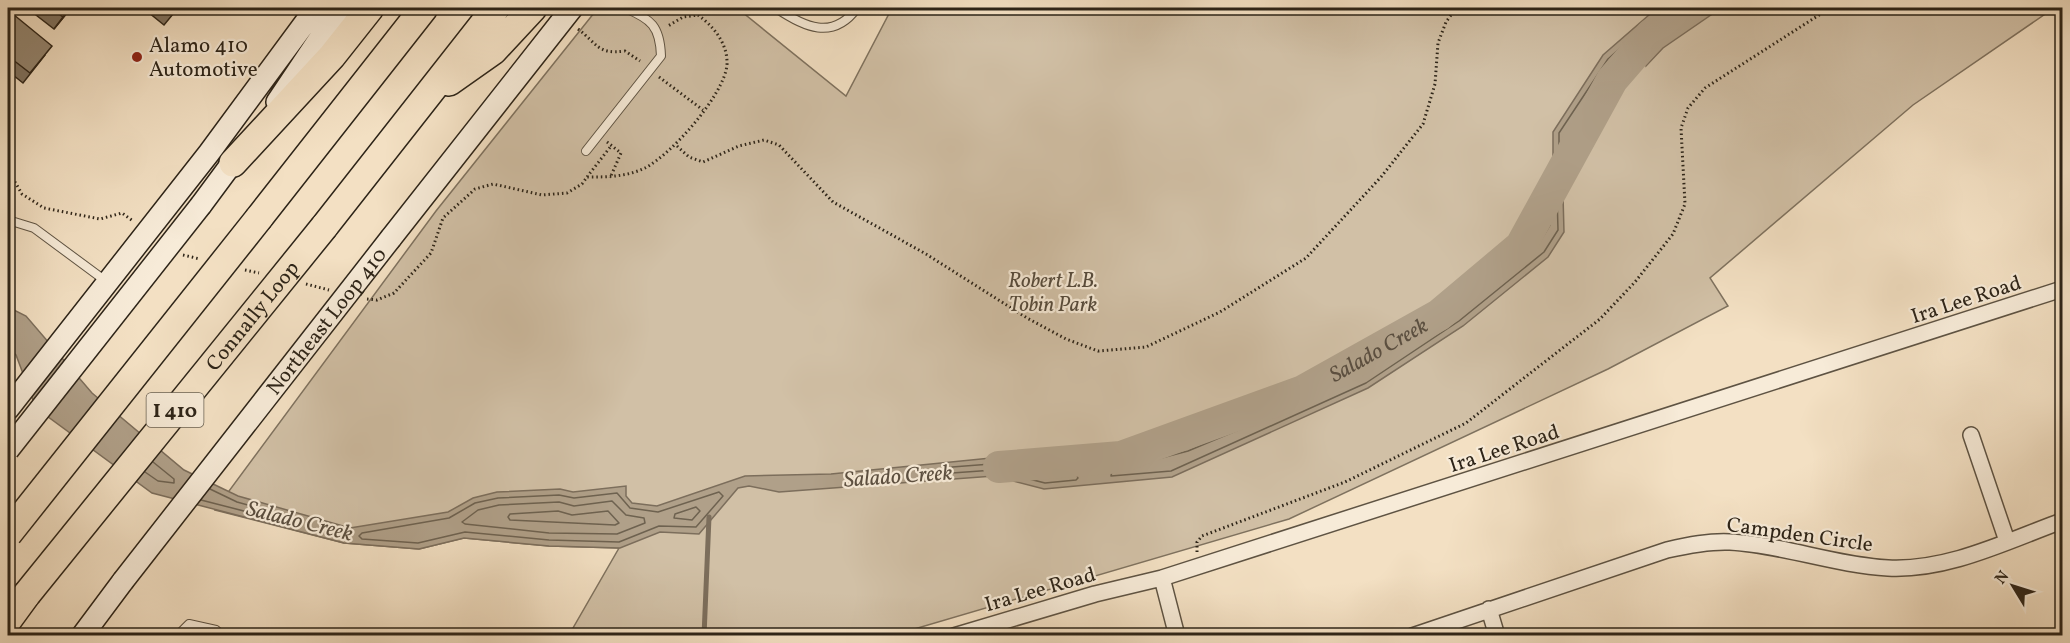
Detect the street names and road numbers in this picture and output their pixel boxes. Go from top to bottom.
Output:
street label: Northeast Loop 410 [260,242,394,402]
street label: Connally Loop [200,255,307,378]
street label: Ira Lee Road [1908,269,2025,332]
road number: I 410 [146,393,204,427]
street label: Ira Lee Road [1446,418,1563,481]
street label: Campden Circle [1725,511,1875,560]
street label: Ira Lee Road [982,561,1099,620]

